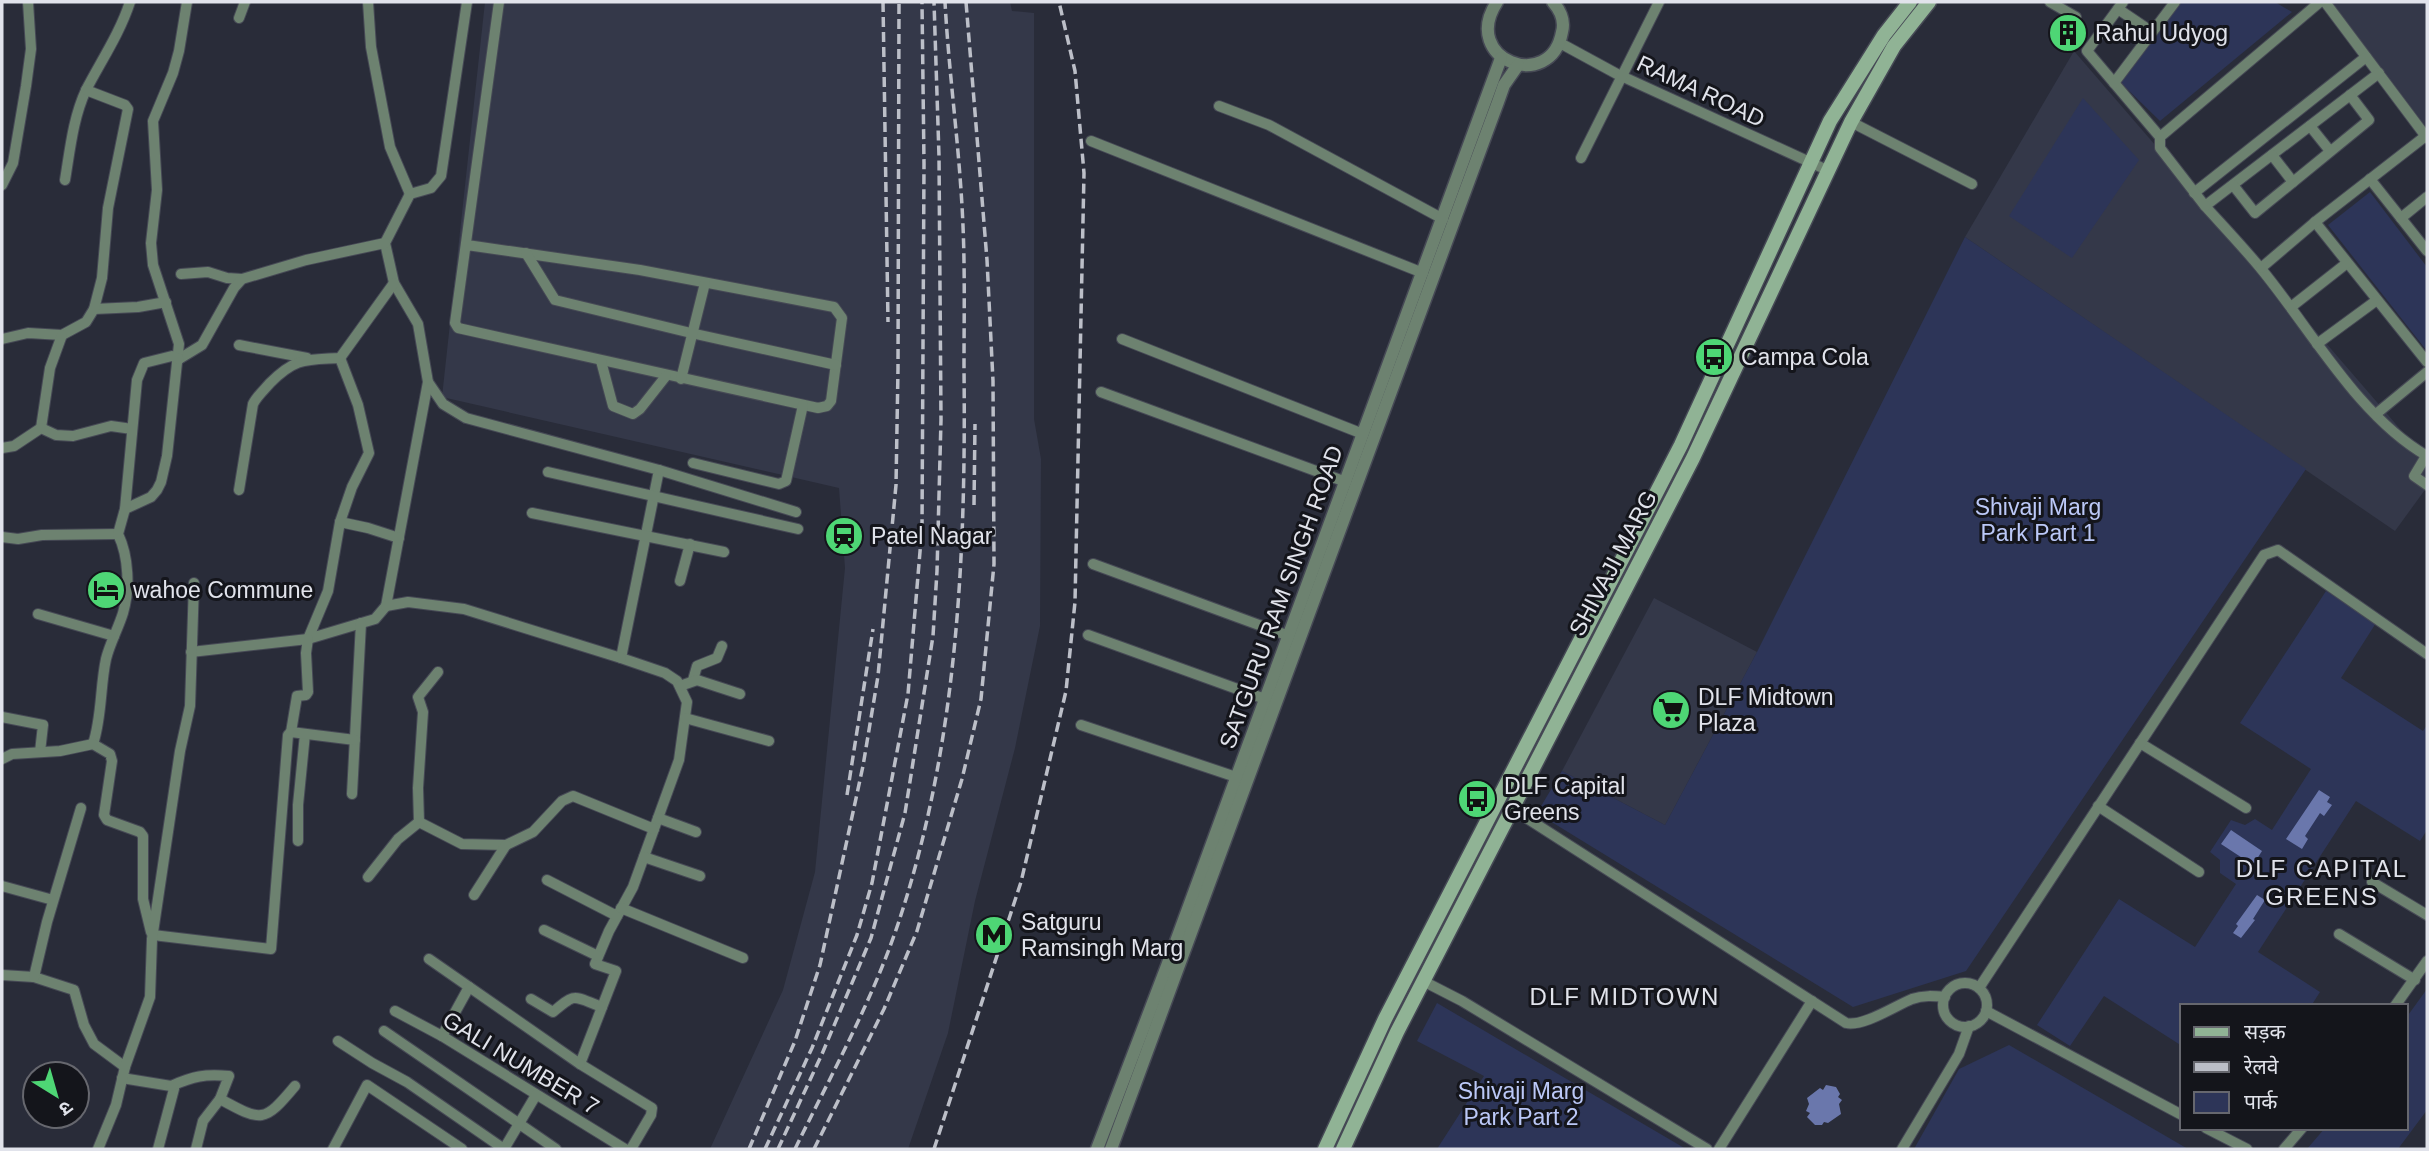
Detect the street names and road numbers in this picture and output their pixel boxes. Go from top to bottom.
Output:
street label: RAMA ROAD [1633,50,1769,132]
street label: SATGURU RAM SINGH ROAD [1214,442,1348,752]
street label: SHIVAJI MARG [1564,486,1662,640]
street label: GALI NUMBER 7 [438,1006,604,1120]

